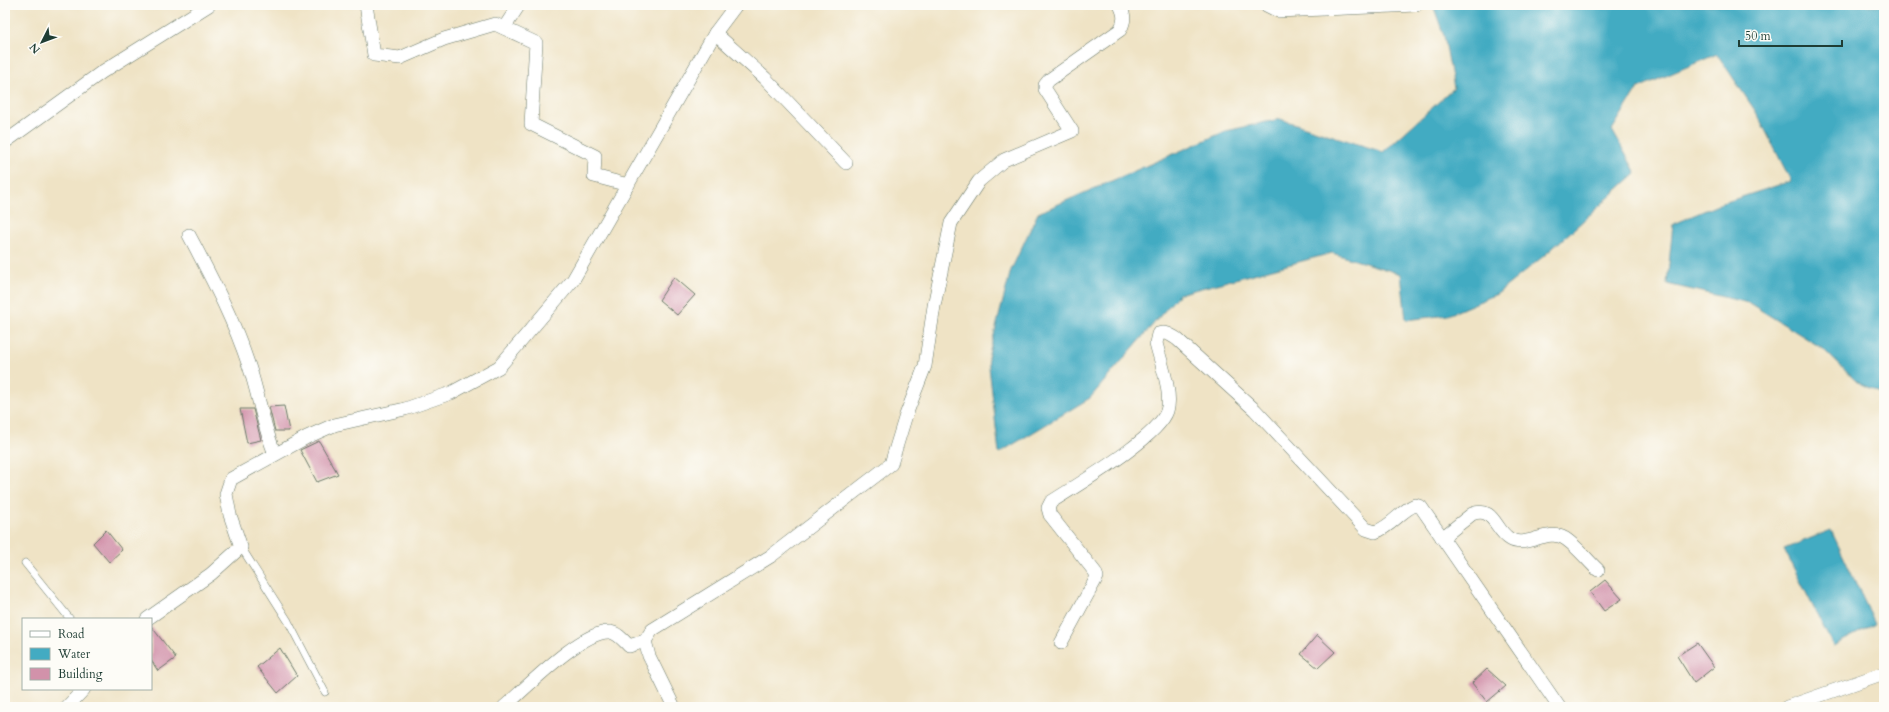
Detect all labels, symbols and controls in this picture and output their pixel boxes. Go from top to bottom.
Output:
north arrow [22,22,62,62]
scale bar [1739,22,1842,48]
text: 50 m [1745,28,1772,44]
text: N [26,39,44,57]
legend [22,618,152,690]
text: Road [58,626,85,642]
text: Water [57,646,91,662]
text: Building [58,666,103,682]

